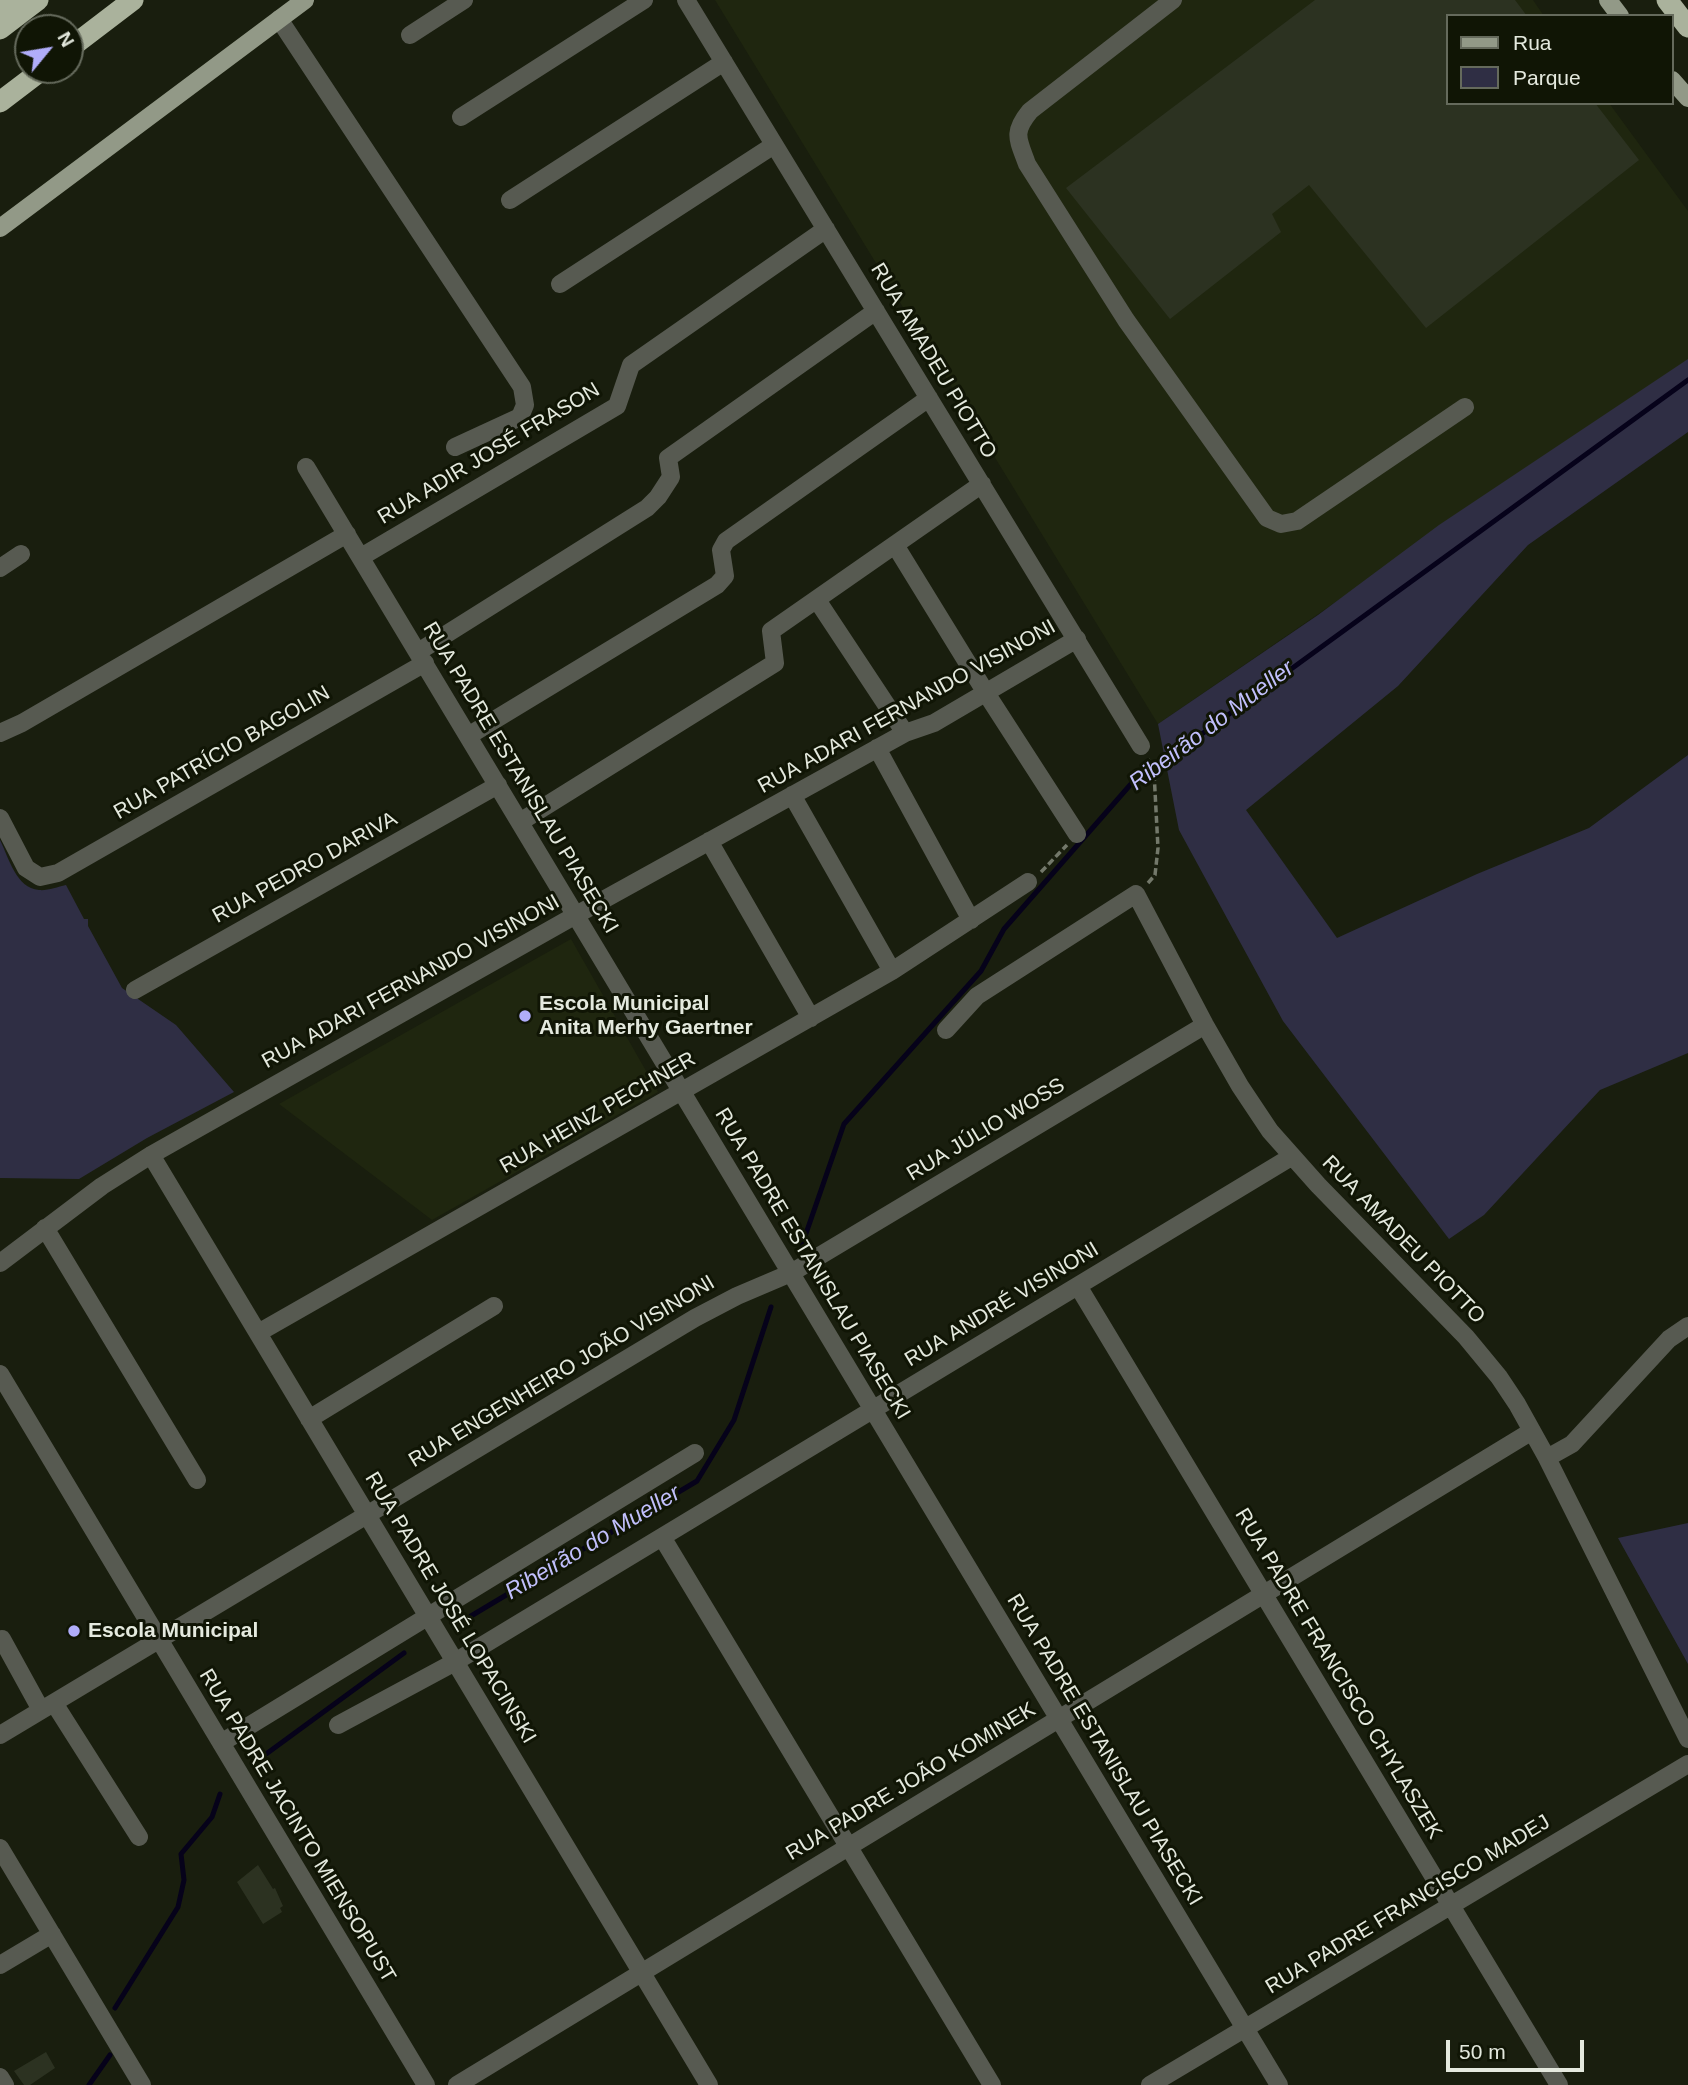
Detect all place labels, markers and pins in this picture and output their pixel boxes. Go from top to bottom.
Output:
place label: Escola Municipal Anita Merhy Gaertner [539,991,753,1041]
marker: Escola Municipal Anita Merhy Gaertner [517,1008,533,1024]
place label: Escola Municipal [88,1618,258,1644]
marker: Escola Municipal [66,1623,82,1639]

